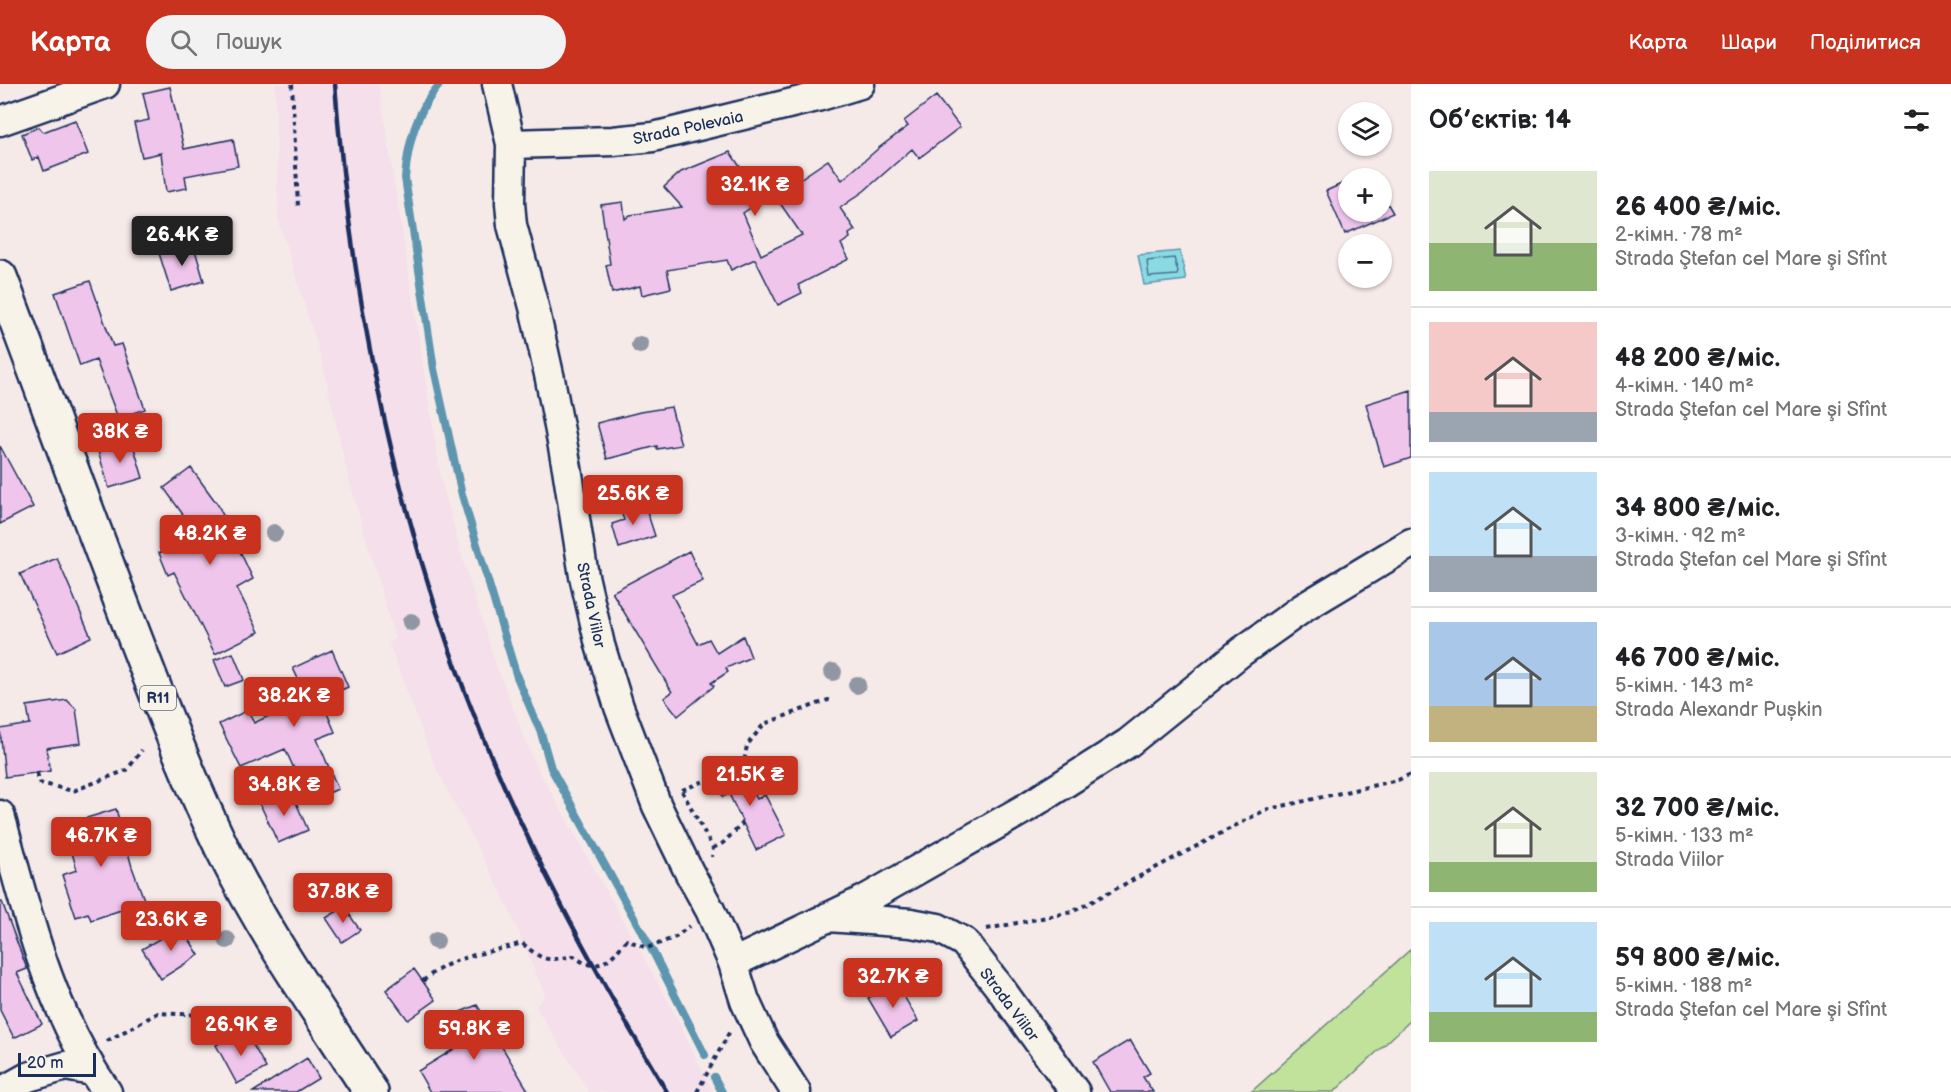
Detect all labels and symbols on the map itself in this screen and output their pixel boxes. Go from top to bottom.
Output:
street label: Strada Polevaia [631,107,745,149]
pin: 32.1K ₴ [700,166,810,217]
pin: 26.4K ₴ [127,216,237,267]
pin: 38K ₴ [78,413,162,464]
pin: 25.6K ₴ [578,475,688,526]
pin: 48.2K ₴ [155,515,265,566]
street label: Strada Viilor [572,561,609,650]
pin: 38.2K ₴ [239,677,349,728]
road number: R11 [140,686,176,710]
pin: 21.5K ₴ [695,756,805,807]
pin: 34.8K ₴ [229,766,339,817]
pin: 46.7K ₴ [46,817,156,868]
pin: 37.8K ₴ [288,873,398,924]
pin: 23.6K ₴ [116,901,226,952]
pin: 32.7K ₴ [838,958,948,1009]
street label: Strada Viilor [975,964,1043,1045]
pin: 26.9K ₴ [186,1006,296,1057]
pin: 59.8K ₴ [419,1010,529,1061]
scale bar [18,1050,96,1078]

